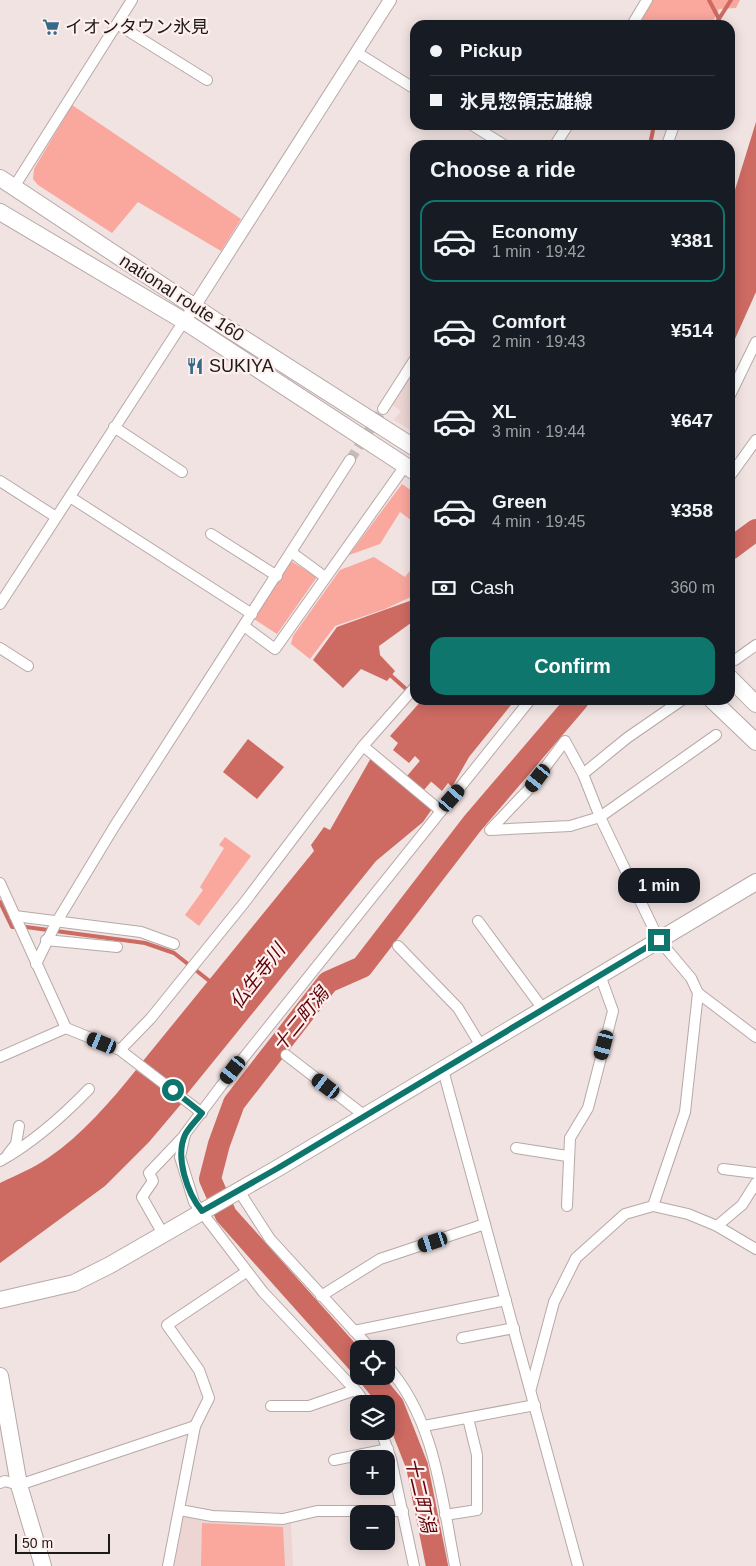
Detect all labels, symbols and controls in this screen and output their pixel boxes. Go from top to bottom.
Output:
supermarket icon: イオンタウン氷見 [41,17,61,37]
place label: イオンタウン氷見 [65,17,209,37]
text: Pickup [460,40,522,61]
text: 氷見惣領志雄線 [460,91,593,112]
text: Choose a ride [430,157,575,182]
icon: car [432,219,477,264]
text: Economy [492,221,578,242]
text: ¥381 [671,230,713,251]
text: 1 min · 19:42 [492,243,585,260]
street label: national route 160 [116,250,248,346]
icon: car [432,309,477,354]
text: Comfort [492,311,566,332]
text: ¥514 [671,320,713,341]
text: 2 min · 19:43 [492,333,585,350]
restaurant icon: SUKIYA [185,356,205,376]
place label: SUKIYA [209,356,274,376]
icon: car [432,399,477,444]
text: XL [492,401,516,422]
text: ¥647 [671,410,713,431]
text: 3 min · 19:44 [492,423,585,440]
icon: car [432,489,477,534]
text: Green [492,491,547,512]
text: ¥358 [671,500,713,521]
text: 4 min · 19:45 [492,513,585,530]
icon: cash [430,574,458,602]
text: Cash [470,577,514,598]
text: 360 m [671,579,715,596]
button: Confirm [430,637,715,695]
car [522,762,553,794]
car [436,782,467,814]
callout: 1 min [618,868,700,902]
text: 1 min [638,877,680,894]
route end [648,929,670,951]
water label: 仏生寺川 [226,938,290,1013]
water label: 十二町潟 [268,982,334,1055]
car [592,1029,615,1061]
car [85,1030,118,1056]
car [217,1054,248,1086]
car [309,1071,342,1101]
route start [162,1079,184,1101]
car [416,1230,449,1254]
map controls [350,1340,395,1550]
button: locate [350,1340,395,1385]
button: layers [350,1395,395,1440]
button: + [350,1450,395,1495]
water label: 十二町潟 [402,1456,440,1536]
button: − [350,1505,395,1550]
scale bar [15,1531,110,1554]
text: 50 m [22,1535,53,1551]

